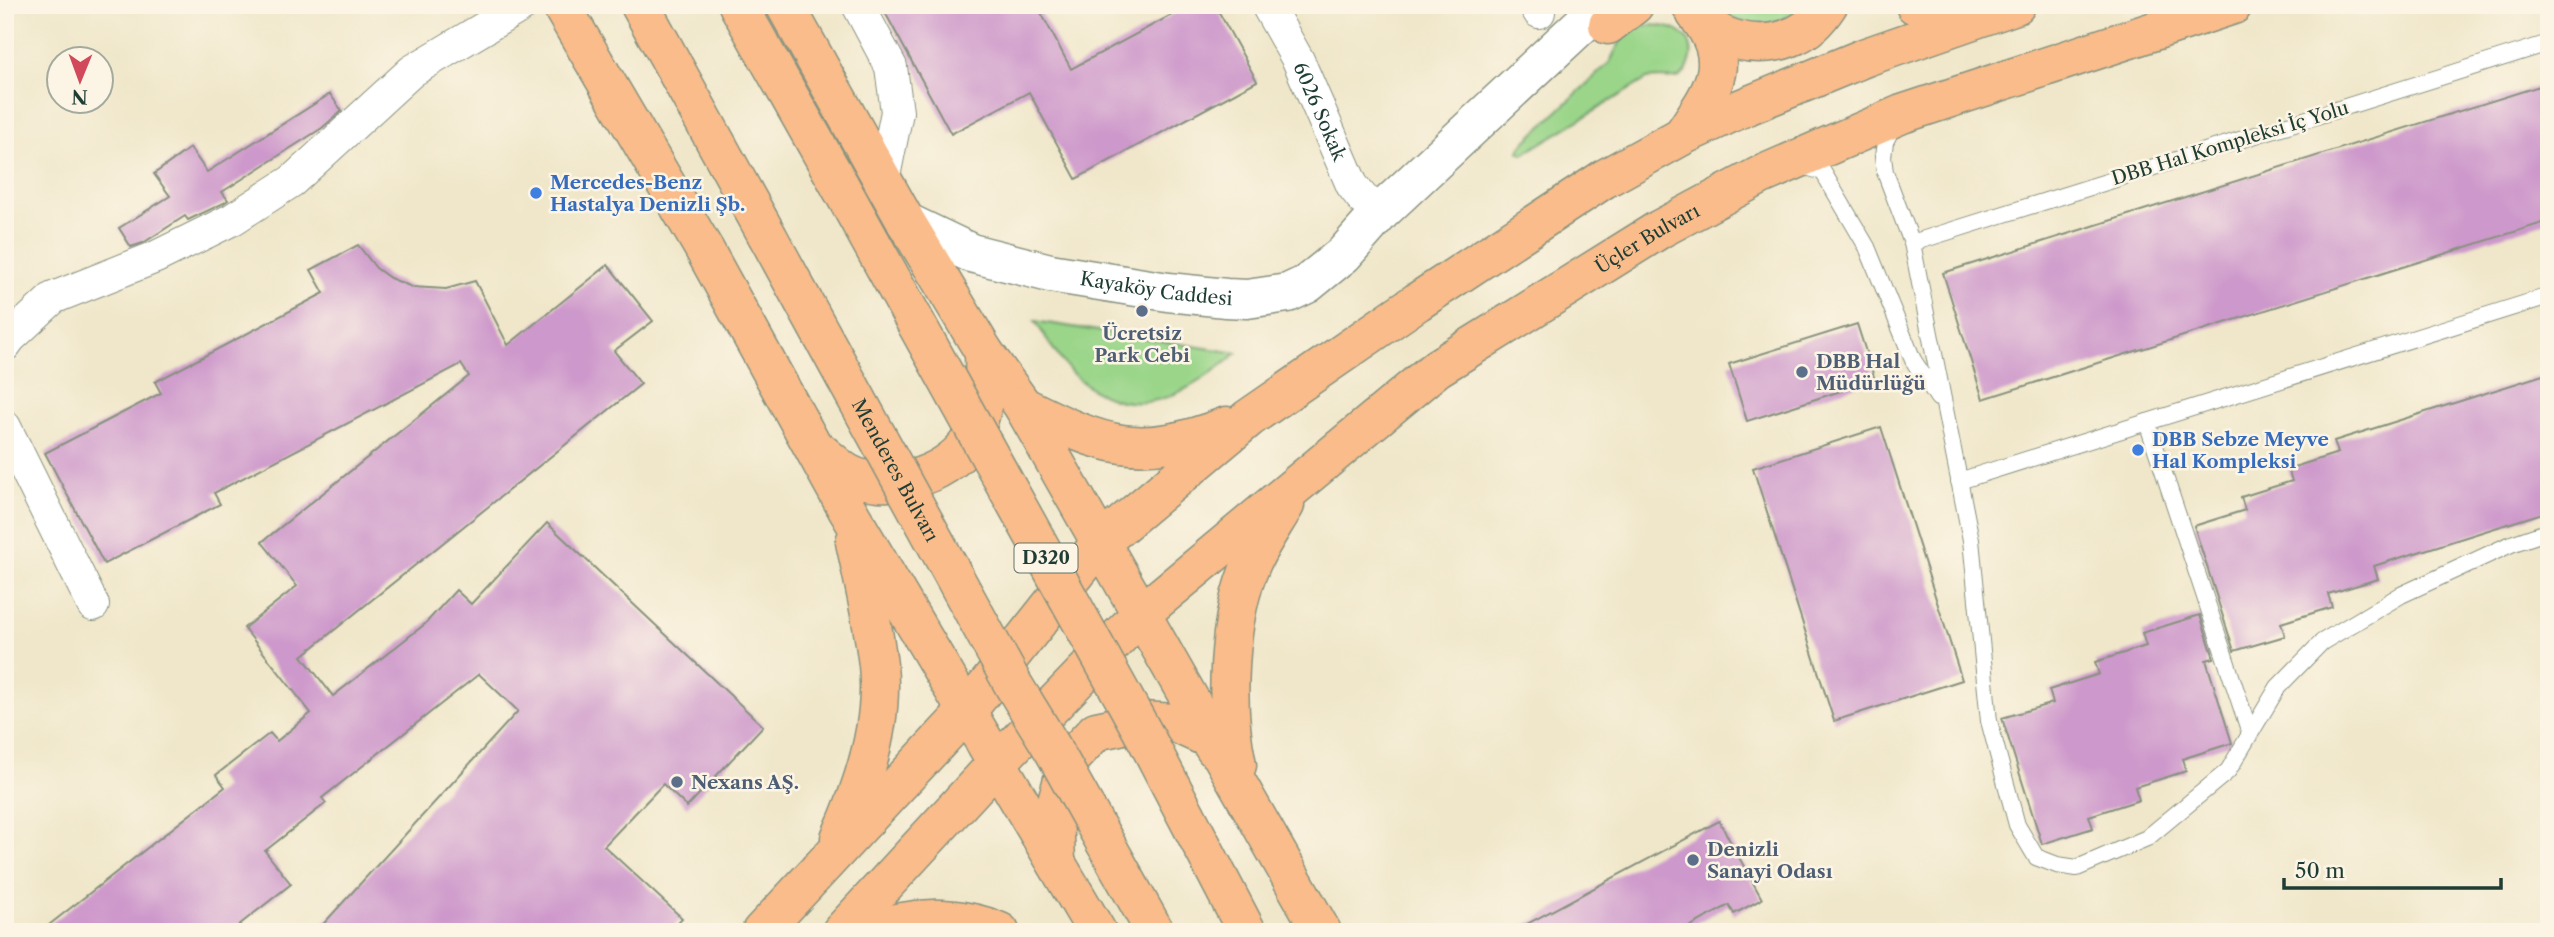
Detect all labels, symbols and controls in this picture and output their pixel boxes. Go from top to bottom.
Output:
north arrow [46,46,116,116]
street label: 6026 Sokak [1289,59,1352,165]
text: N [71,85,88,108]
street label: DBB Hal Kompleksi İç Yolu [2109,96,2352,190]
place label: Mercedes-Benz Hastalya Denizli Şb. [550,171,745,216]
marker: Mercedes-Benz Hastalya Denizli Şb. [528,185,544,201]
street label: Üçler Bulvarı [1591,199,1703,278]
street label: Kayaköy Caddesi [1079,267,1233,310]
marker: Ücretsiz Park Cebi [1134,303,1150,319]
place label: Ücretsiz Park Cebi [1094,322,1190,367]
place label: DBB Hal Müdürlüğü [1816,350,1926,395]
marker: DBB Hal Müdürlüğü [1794,364,1810,380]
street label: Menderes Bulvarı [847,395,944,546]
place label: DBB Sebze Meyve Hal Kompleksi [2152,428,2329,473]
marker: DBB Sebze Meyve Hal Kompleksi [2130,442,2146,458]
road number: D320 [1014,544,1078,572]
place label: Nexans AŞ. [691,771,799,794]
marker: Nexans AŞ. [669,774,685,790]
place label: Denizli Sanayi Odası [1707,838,1833,883]
scale bar [2284,846,2502,890]
marker: Denizli Sanayi Odası [1685,852,1701,868]
text: 50 m [2295,858,2345,883]

